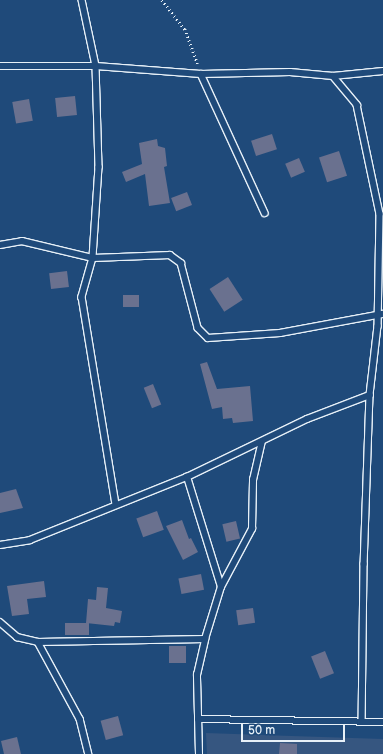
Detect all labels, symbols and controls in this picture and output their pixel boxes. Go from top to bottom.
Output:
scale bar [243,716,347,742]
text: 50 m [248,723,275,738]

